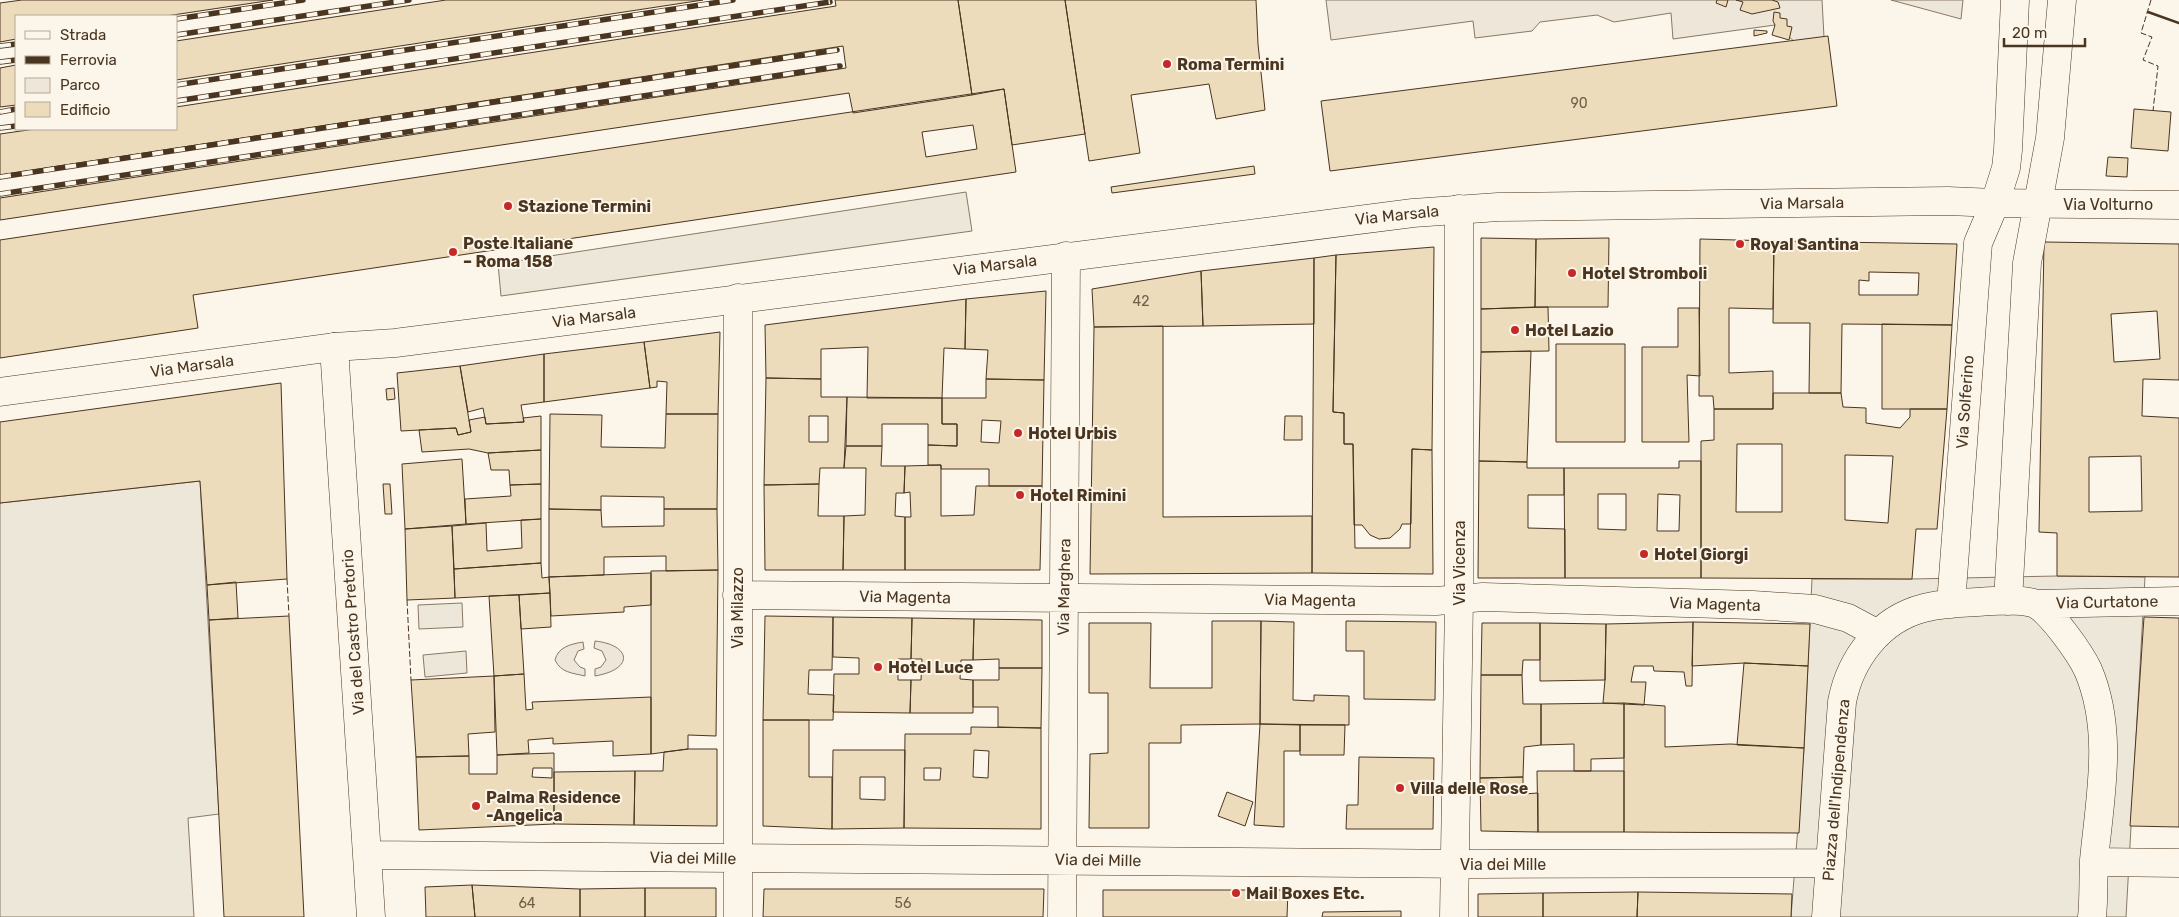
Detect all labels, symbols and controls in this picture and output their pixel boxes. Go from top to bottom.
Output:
legend [15,15,178,130]
scale bar [2004,15,2085,47]
text: 20 m [2012,24,2047,42]
text: Strada [60,26,106,44]
text: Ferrovia [60,51,117,69]
place label: Roma Termini [1177,55,1284,74]
marker: Roma Termini [1161,58,1173,70]
text: Parco [60,76,100,94]
house number: 90 [1570,95,1588,112]
text: Edificio [60,101,110,119]
street label: Via Marsala [1760,193,1844,213]
street label: Via Volturno [2063,195,2153,214]
place label: Stazione Termini [518,197,651,216]
marker: Stazione Termini [502,200,514,212]
street label: Via Marsala [1354,201,1440,229]
place label: Poste Italiane – Roma 158 [463,234,573,271]
place label: Royal Santina [1750,235,1859,254]
marker: Royal Santina [1734,238,1746,250]
marker: Poste Italiane – Roma 158 [447,246,459,258]
street label: Via Marsala [952,250,1038,280]
place label: Hotel Stromboli [1582,264,1707,283]
marker: Hotel Stromboli [1566,267,1578,279]
house number: 42 [1133,293,1149,310]
street label: Via Marsala [551,302,637,332]
place label: Hotel Lazio [1525,321,1614,340]
marker: Hotel Lazio [1509,324,1521,336]
street label: Via Marsala [149,351,235,381]
street label: Via Solferino [1952,355,1978,449]
place label: Hotel Urbis [1028,424,1117,443]
marker: Hotel Urbis [1012,427,1024,439]
place label: Hotel Rimini [1030,486,1126,505]
marker: Hotel Rimini [1014,489,1026,501]
street label: Via Vicenza [1450,520,1469,606]
street label: Via Marghera [1054,538,1074,636]
place label: Hotel Giorgi [1654,545,1748,564]
marker: Hotel Giorgi [1638,548,1650,560]
street label: Via del Castro Pretorio [338,549,368,715]
street label: Via Milazzo [728,567,747,649]
street label: Via Magenta [859,587,951,607]
street label: Via Magenta [1264,590,1356,610]
street label: Via Curtatone [2056,592,2158,612]
street label: Via Magenta [1669,593,1761,615]
place label: Hotel Luce [888,658,973,677]
marker: Hotel Luce [872,661,884,673]
street label: Piazza dell'Indipendenza [1819,698,1853,882]
place label: Villa delle Rose [1410,779,1528,798]
marker: Villa delle Rose [1394,782,1406,794]
place label: Palma Residence -Angelica [486,788,621,825]
marker: Palma Residence -Angelica [470,800,482,812]
street label: Via dei Mille [650,848,737,868]
street label: Via dei Mille [1055,850,1142,870]
street label: Via dei Mille [1460,855,1546,874]
place label: Mail Boxes Etc. [1246,884,1364,903]
marker: Mail Boxes Etc. [1230,887,1242,899]
house number: 64 [518,895,536,912]
house number: 56 [895,895,911,912]

